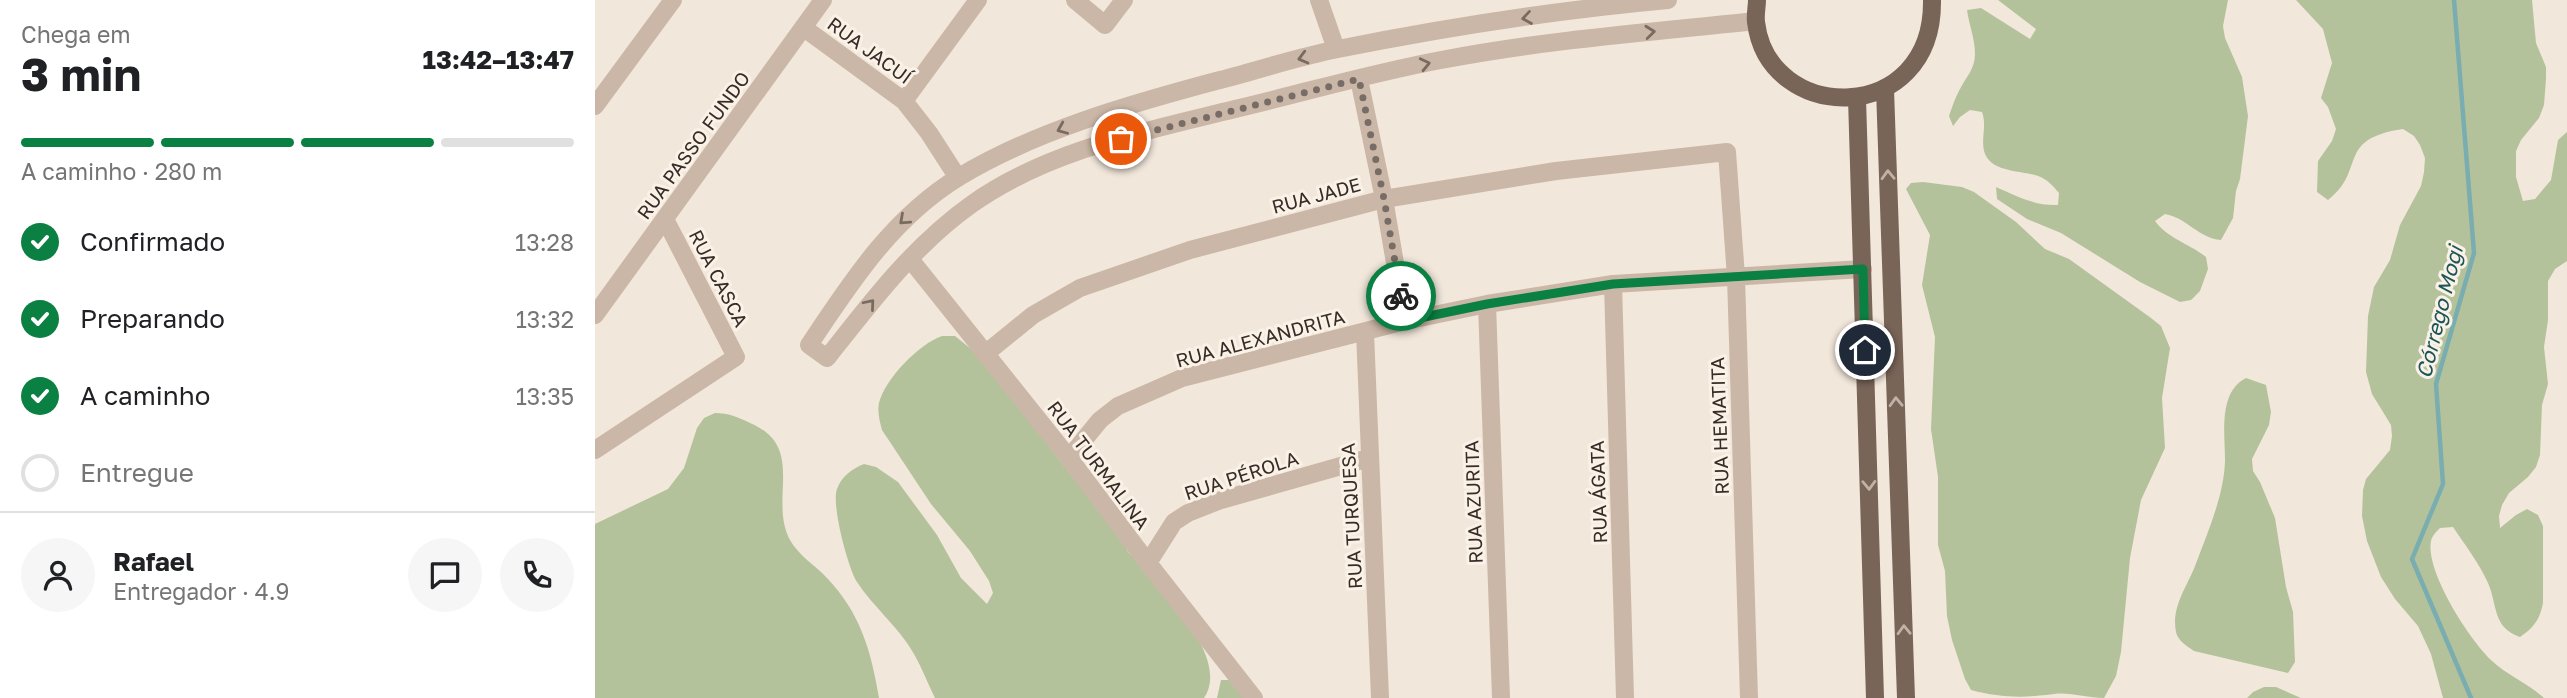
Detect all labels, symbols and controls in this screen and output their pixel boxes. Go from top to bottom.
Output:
one-way arrow [1521,10,1533,25]
street label: RUA JACUÍ [823,12,917,89]
text: Chega em [21,20,131,48]
one-way arrow [1645,25,1656,40]
text: 13:42–13:47 [423,44,574,75]
text: 3 min [21,46,141,101]
one-way arrow [1298,50,1310,64]
one-way arrow [1419,57,1431,72]
street label: RUA PASSO FUNDO [632,67,754,223]
pin [1091,109,1151,169]
one-way arrow [1056,120,1068,134]
icon: bag [1102,120,1140,158]
text: A caminho · 280 m [21,157,222,185]
one-way arrow [1881,169,1896,180]
street label: RUA JADE [1269,172,1363,218]
one-way arrow [899,212,912,224]
icon: check [21,223,59,261]
text: Confirmado [80,226,225,257]
street label: RUA CASCA [685,226,753,331]
text: 13:28 [515,228,574,256]
water label: Córrego Mogi [2410,241,2469,381]
courier [1366,261,1436,331]
icon: bike [1382,277,1420,315]
one-way arrow [862,299,874,312]
icon: check [21,300,59,338]
text: Preparando [80,303,225,334]
street label: RUA ALEXANDRITA [1173,304,1347,372]
text: 13:32 [516,305,574,333]
pin [1835,320,1895,380]
icon: home [1846,331,1884,369]
street label: RUA HEMATITA [1705,356,1733,495]
icon: check [21,377,59,415]
text: A caminho [80,380,210,411]
text: 13:35 [516,382,574,410]
street label: RUA TURMALINA [1043,396,1155,534]
one-way arrow [1889,397,1904,408]
street label: RUA AZURITA [1459,440,1487,564]
street label: RUA ÁGATA [1585,440,1611,544]
street label: RUA TURQUESA [1336,442,1366,590]
street label: RUA PÉROLA [1181,446,1301,504]
text: Entregue [80,457,194,488]
one-way arrow [1861,479,1876,490]
button: person [21,538,95,612]
button: chat [408,538,482,612]
button: phone [500,538,574,612]
text: Rafael [113,546,194,577]
text: Entregador · 4.9 [113,577,290,605]
one-way arrow [1896,624,1912,635]

